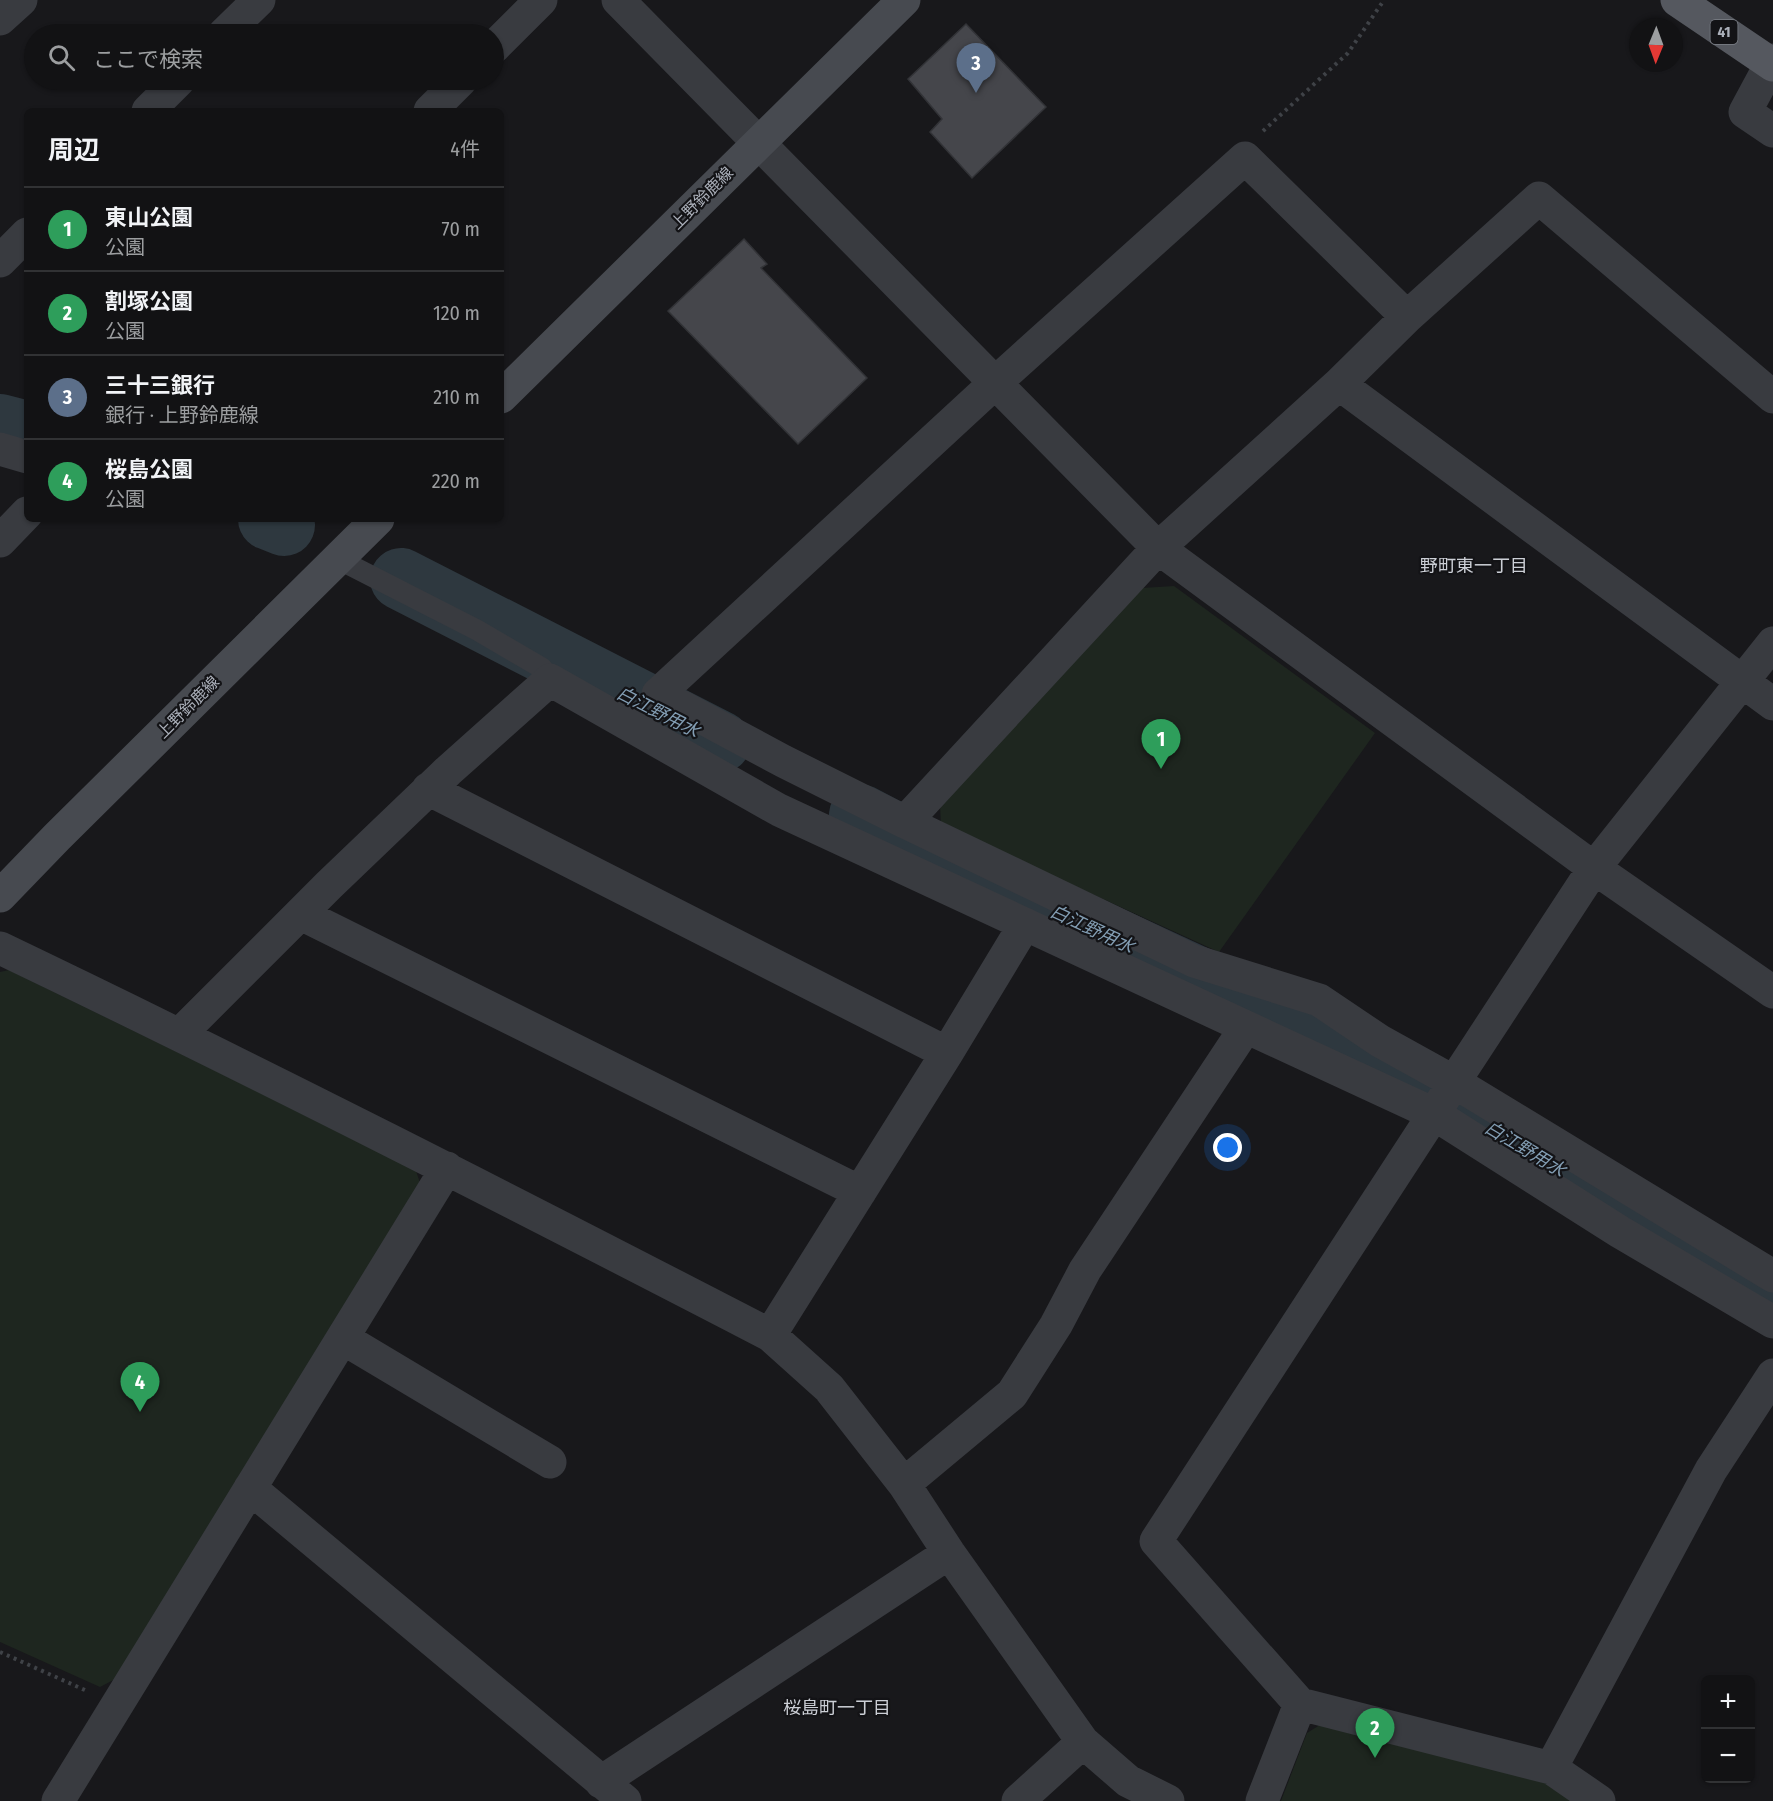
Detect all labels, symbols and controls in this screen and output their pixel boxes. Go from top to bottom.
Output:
north arrow [1629,18,1683,72]
road number: 41 [1710,20,1738,44]
search box [24,24,504,90]
icon: search [45,41,78,74]
pin: 3 [956,44,996,93]
text: ここで検索 [93,46,203,73]
text: 周辺 [48,135,100,166]
text: 4件 [450,137,480,161]
street label: 上野鈴鹿線 [667,163,737,233]
text: 東山公園 [105,204,193,231]
text: 1 [63,217,72,241]
text: 70 m [442,217,480,241]
text: 公園 [105,235,145,259]
text: 割塚公園 [105,288,193,315]
text: 2 [63,301,72,325]
text: 120 m [433,301,480,325]
text: 公園 [105,319,145,343]
text: 三十三銀行 [105,372,215,399]
text: 3 [63,385,72,409]
text: 210 m [433,385,480,409]
text: 銀行 · 上野鈴鹿線 [105,403,259,427]
text: 桜島公園 [105,456,193,483]
text: 4 [62,469,73,493]
text: 220 m [432,469,480,493]
text: 公園 [105,487,145,511]
district label: 野町東一丁目 [1420,555,1528,577]
street label: 上野鈴鹿線 [153,672,223,742]
water label: 白江野用水 [613,682,705,743]
pin: 1 [1142,720,1180,769]
water label: 白江野用水 [1047,900,1139,959]
water label: 白江野用水 [1481,1116,1571,1183]
your location [1213,1133,1242,1162]
pin: 4 [120,1362,160,1412]
map controls [1701,1675,1755,1783]
button: + [1701,1675,1755,1729]
district label: 桜島町一丁目 [783,1697,891,1719]
pin: 2 [1356,1708,1394,1758]
button: − [1701,1729,1755,1783]

